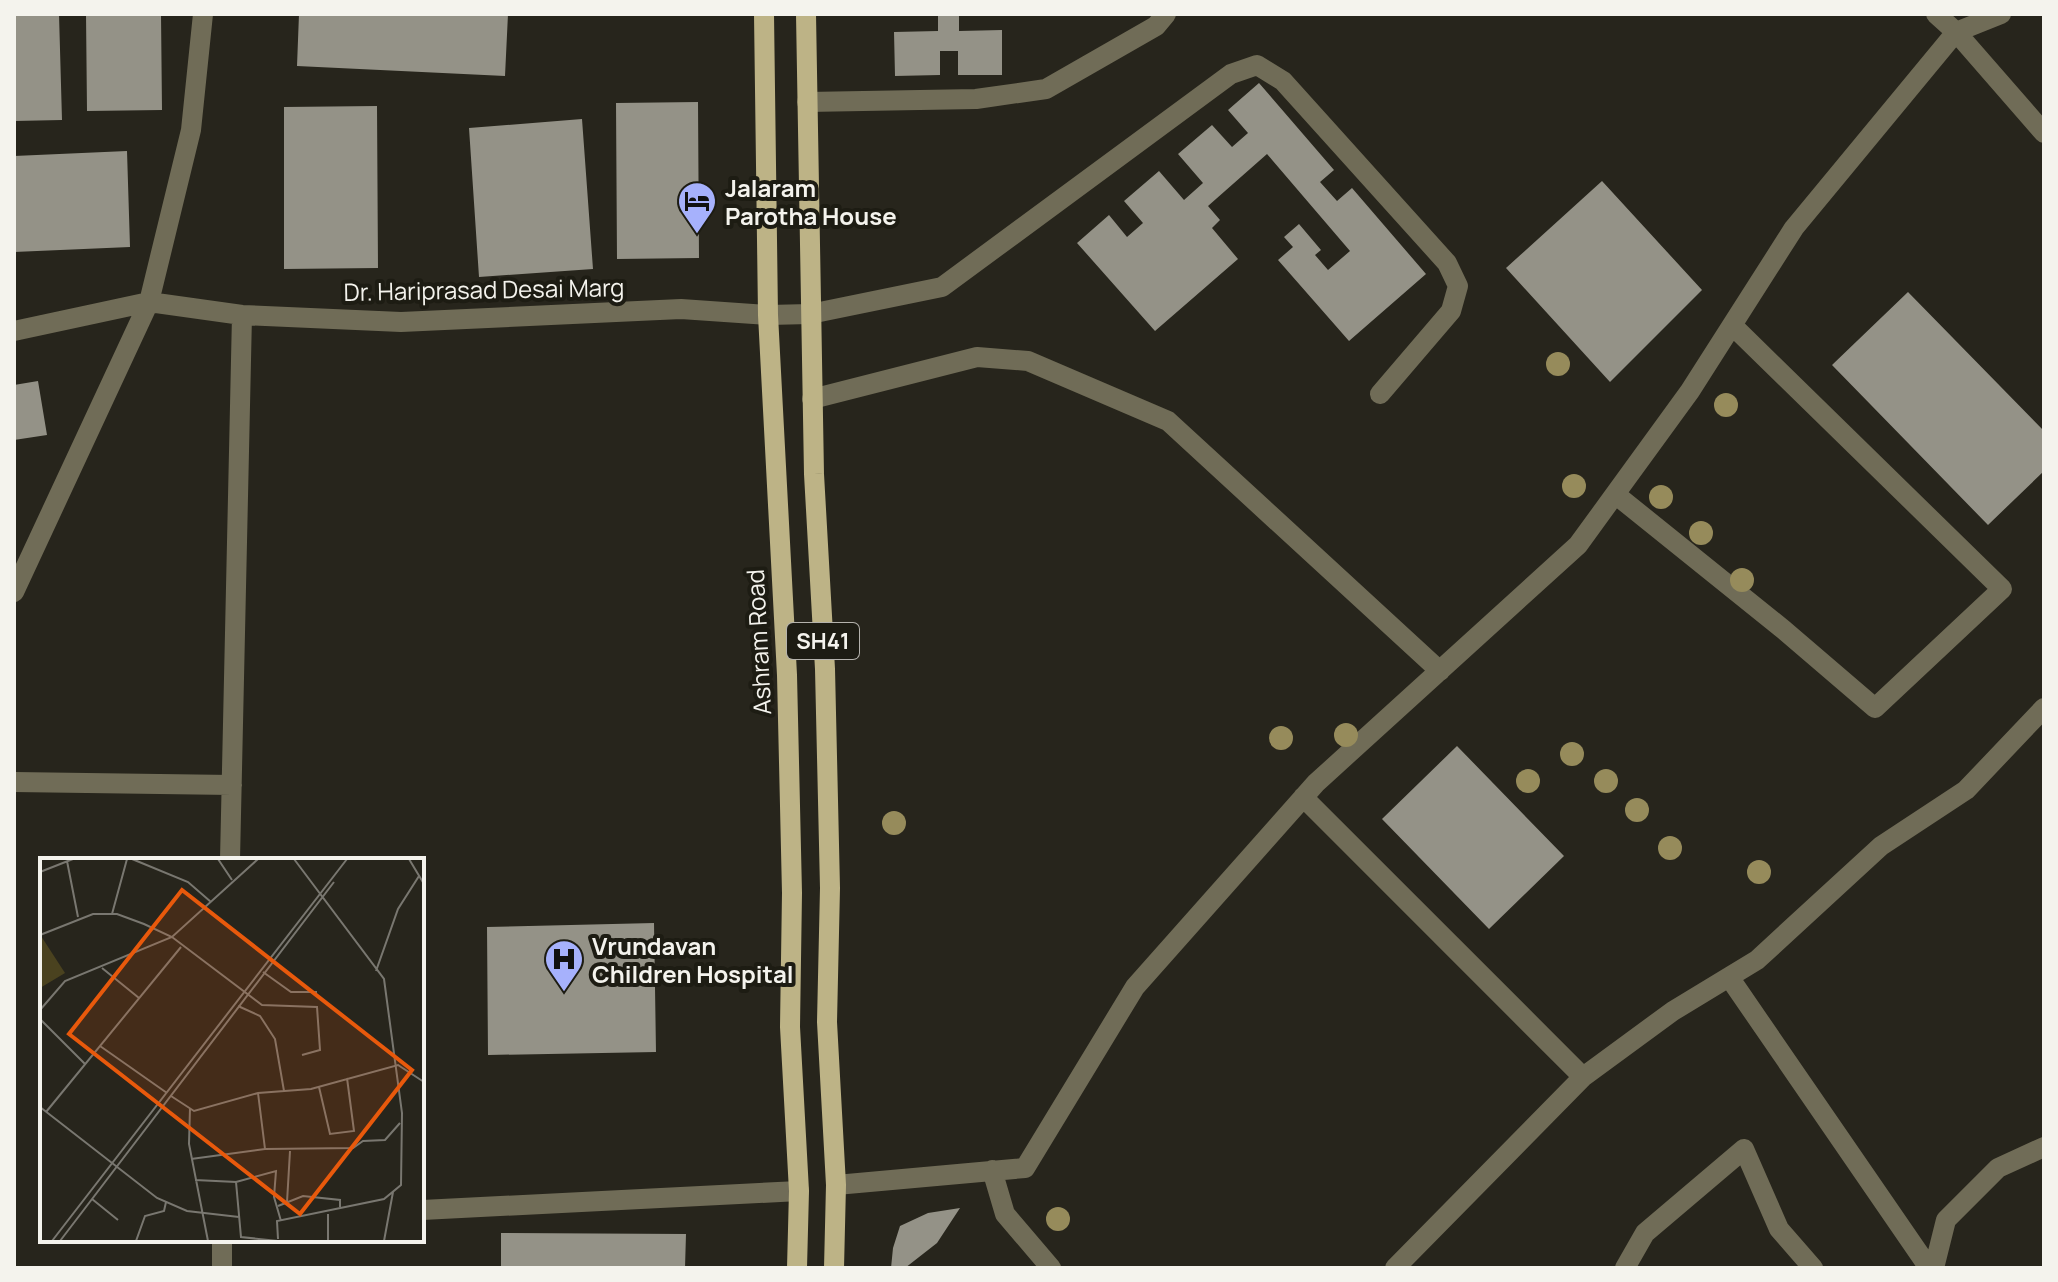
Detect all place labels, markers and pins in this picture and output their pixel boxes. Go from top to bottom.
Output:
place label: Jalaram Parotha House [725,171,897,232]
hotel icon: Jalaram Parotha House [676,180,718,235]
place label: Vrundavan Children Hospital [592,929,794,990]
hospital icon: Vrundavan Children Hospital [543,938,585,993]

